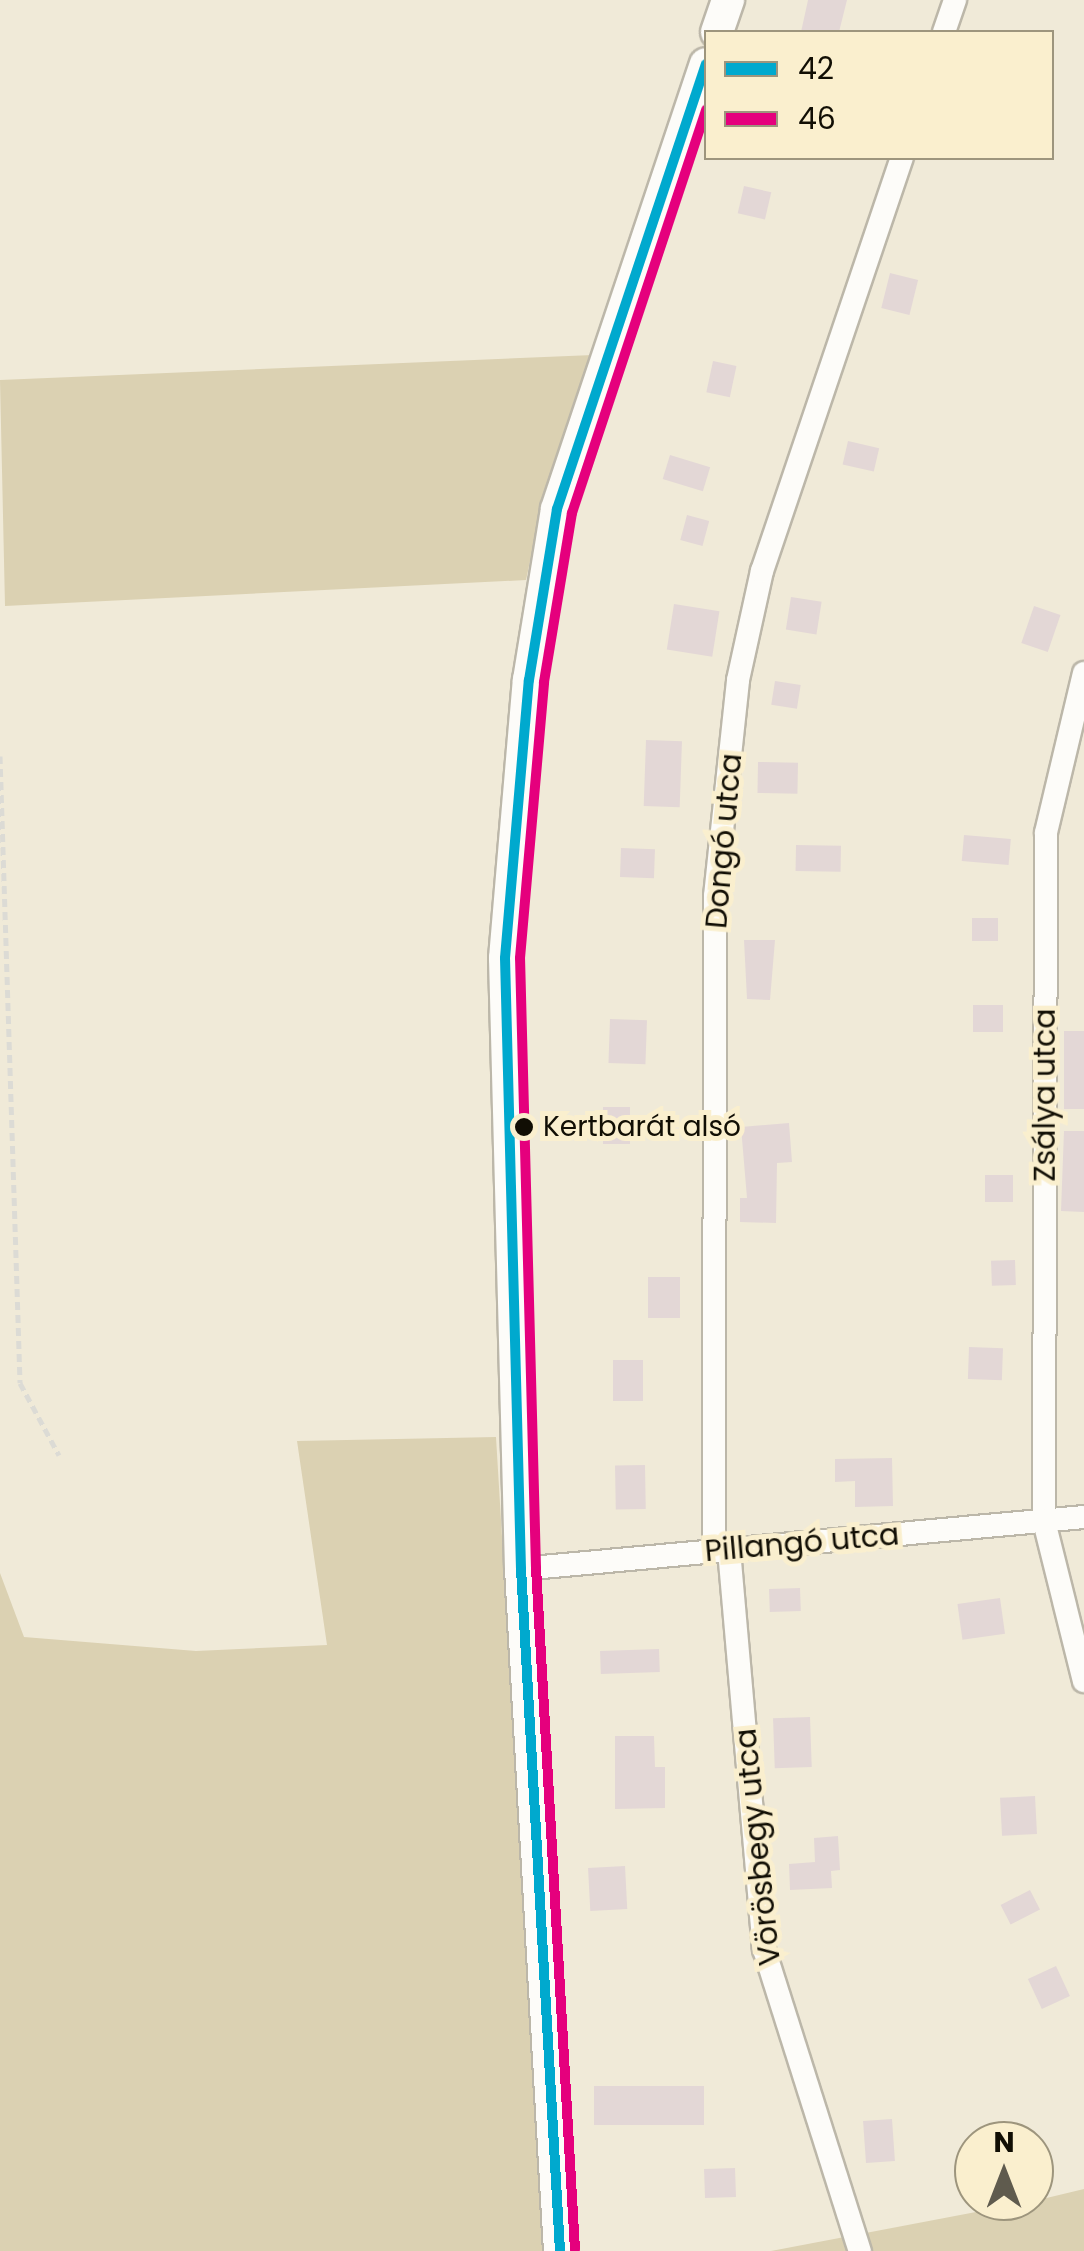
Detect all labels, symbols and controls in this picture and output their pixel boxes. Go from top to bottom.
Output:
legend [704,30,1054,160]
text: 42 [798,47,834,90]
text: 46 [798,97,836,140]
street label: Dongó utca [698,752,750,930]
street label: Zsálya utca [1027,1008,1063,1182]
place label: Kertbarát alsó [543,1110,741,1144]
marker: Kertbarát alsó [514,1117,534,1137]
street label: Pillangó utca [703,1517,901,1569]
street label: Vörösbegy utca [728,1727,788,1967]
north arrow [954,2121,1054,2221]
text: N [993,2123,1015,2162]

